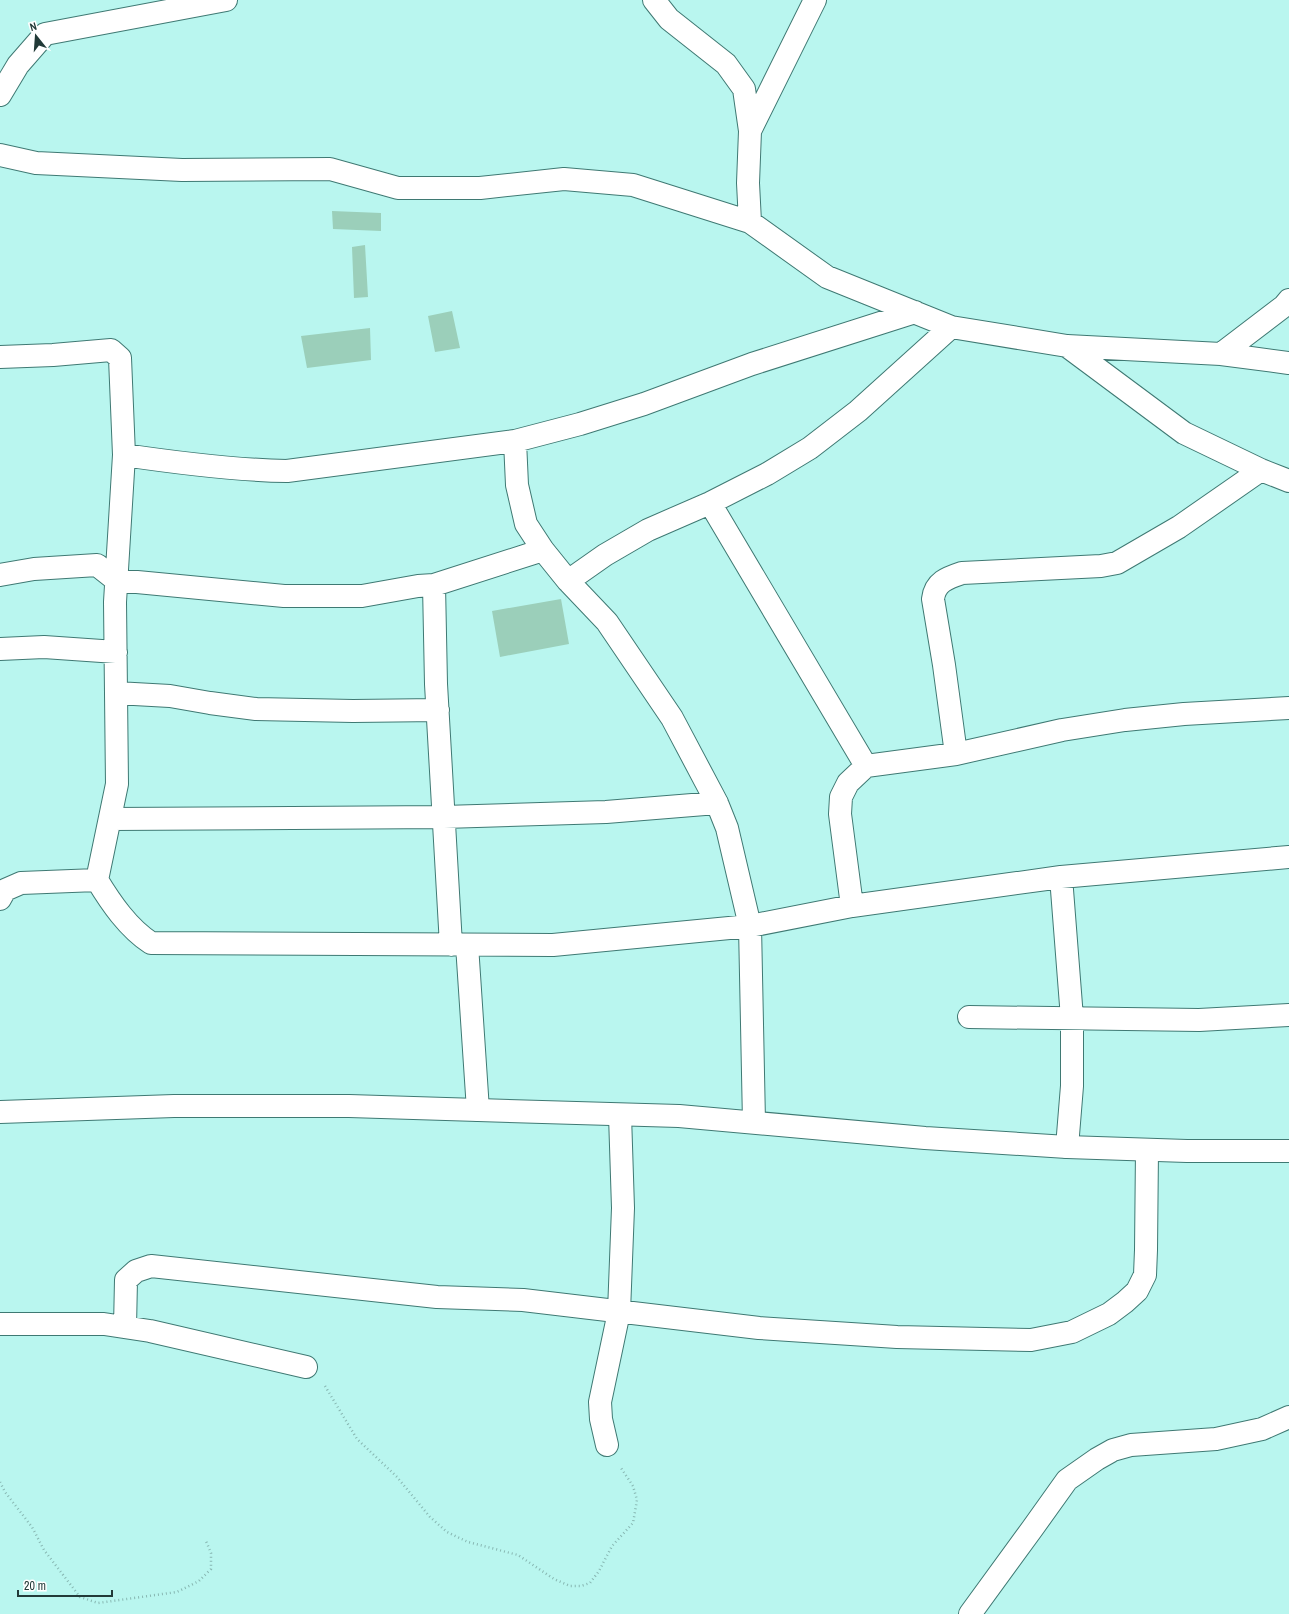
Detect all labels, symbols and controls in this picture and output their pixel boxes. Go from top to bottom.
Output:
north arrow [16,16,56,56]
text: N [28,19,38,34]
scale bar [18,1572,112,1598]
text: 20 m [24,1578,46,1594]

